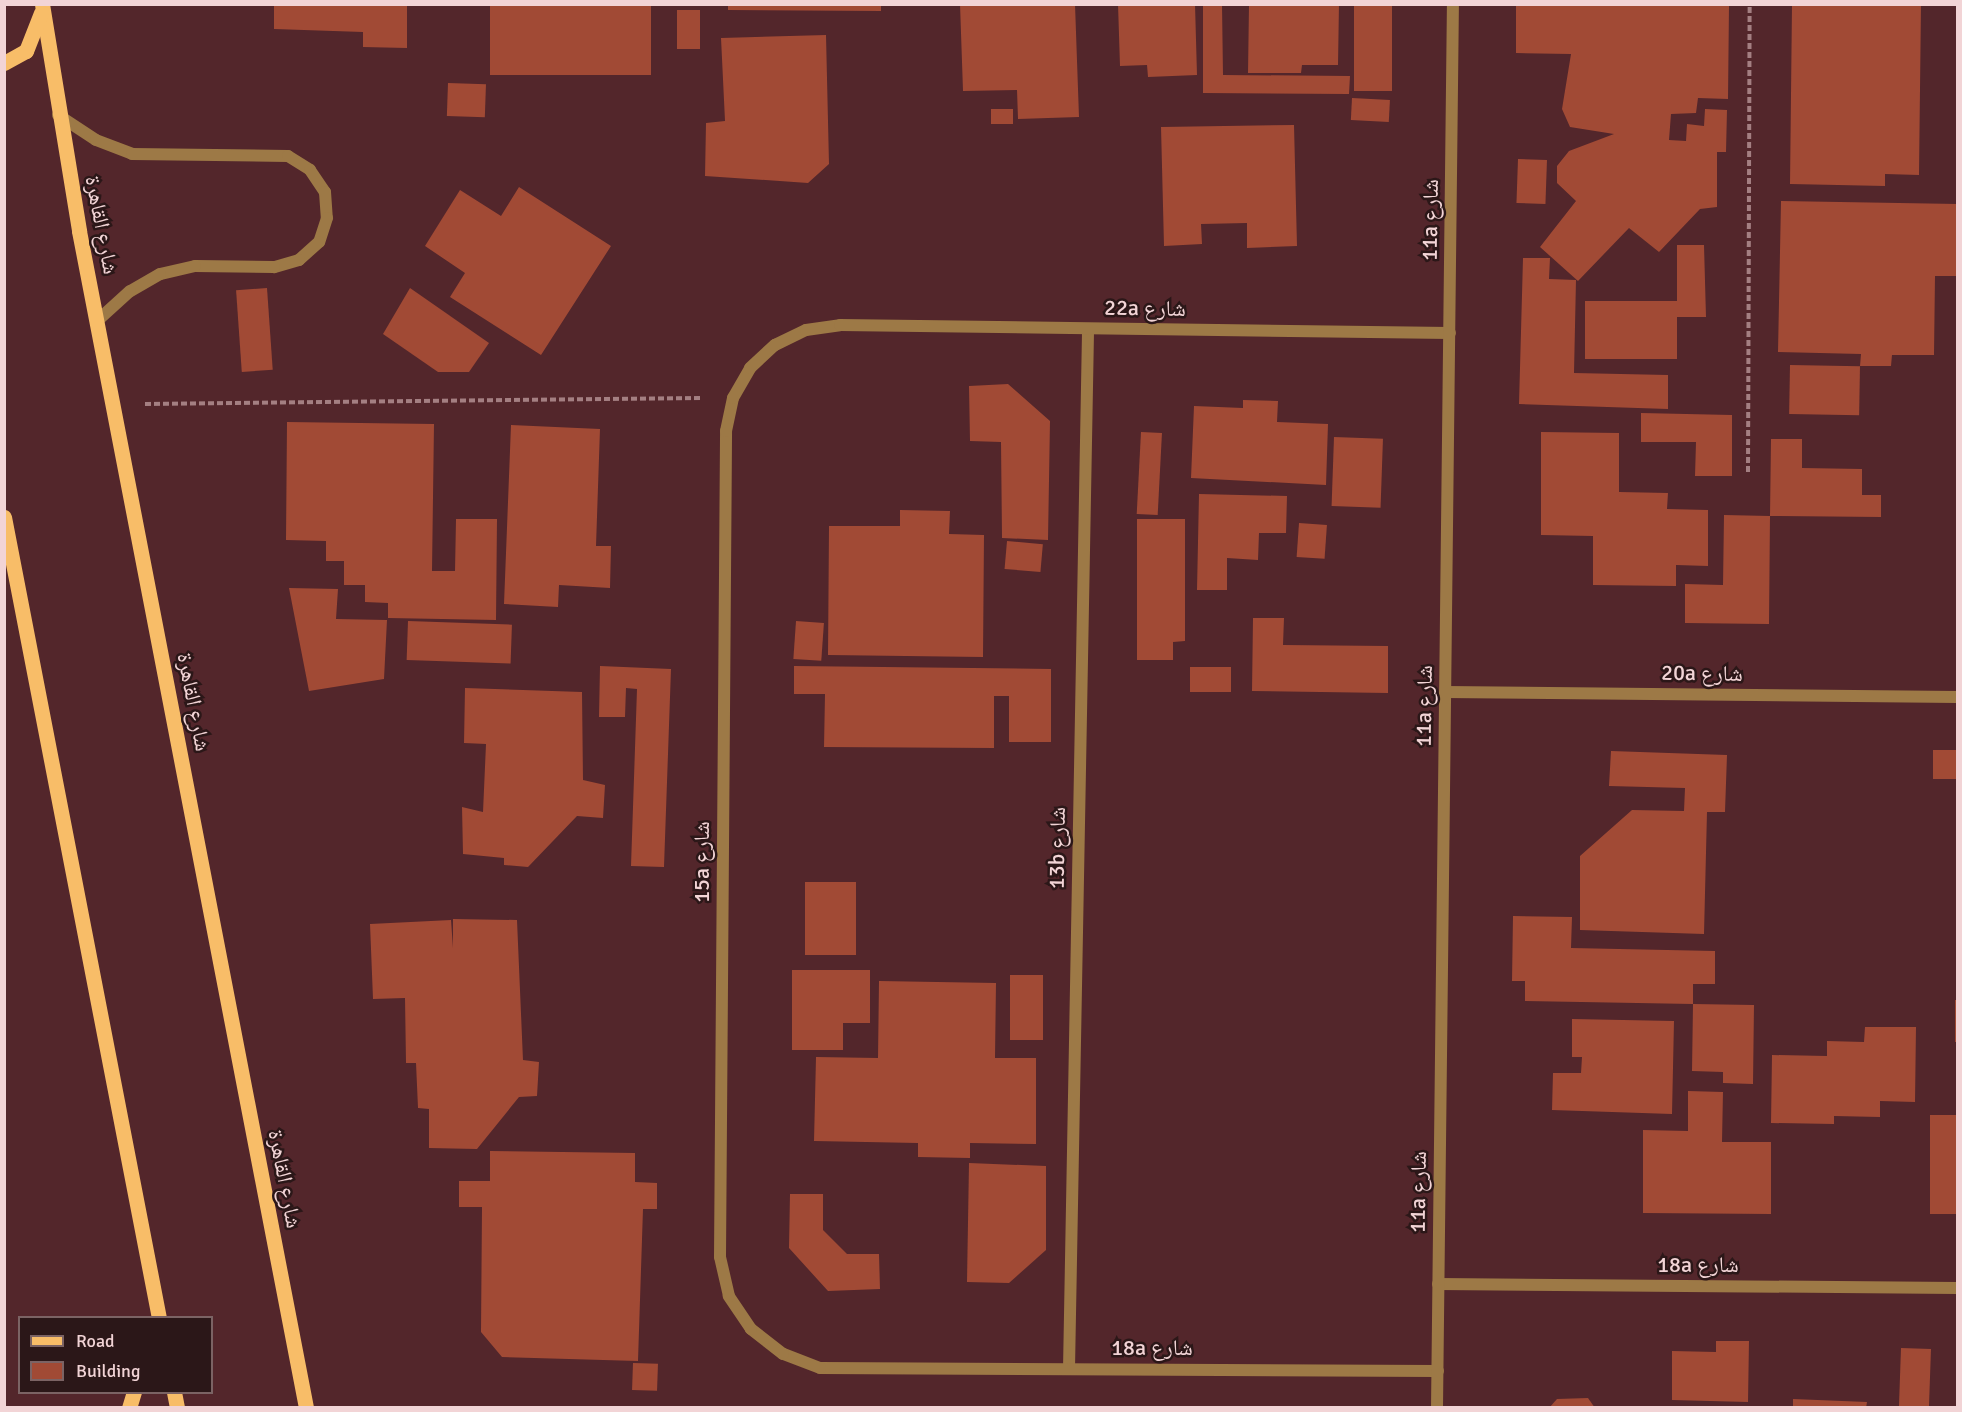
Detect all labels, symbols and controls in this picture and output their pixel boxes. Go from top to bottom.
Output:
street label: شارع القاهرة [80,174,124,276]
street label: 11a شارع [1416,179,1444,261]
street label: 22a شارع [1104,294,1186,322]
street label: شارع القاهرة [172,651,216,753]
street label: 20a شارع [1661,659,1743,687]
street label: 11a شارع [1410,665,1438,747]
street label: 13b شارع [1043,807,1071,889]
street label: 15a شارع [689,821,715,903]
street label: شارع القاهرة [263,1128,307,1230]
street label: 11a شارع [1404,1151,1432,1233]
street label: 18a شارع [1657,1252,1739,1278]
legend [18,1316,213,1394]
text: Road [76,1330,115,1352]
street label: 18a شارع [1111,1335,1193,1361]
text: Building [76,1360,140,1382]

